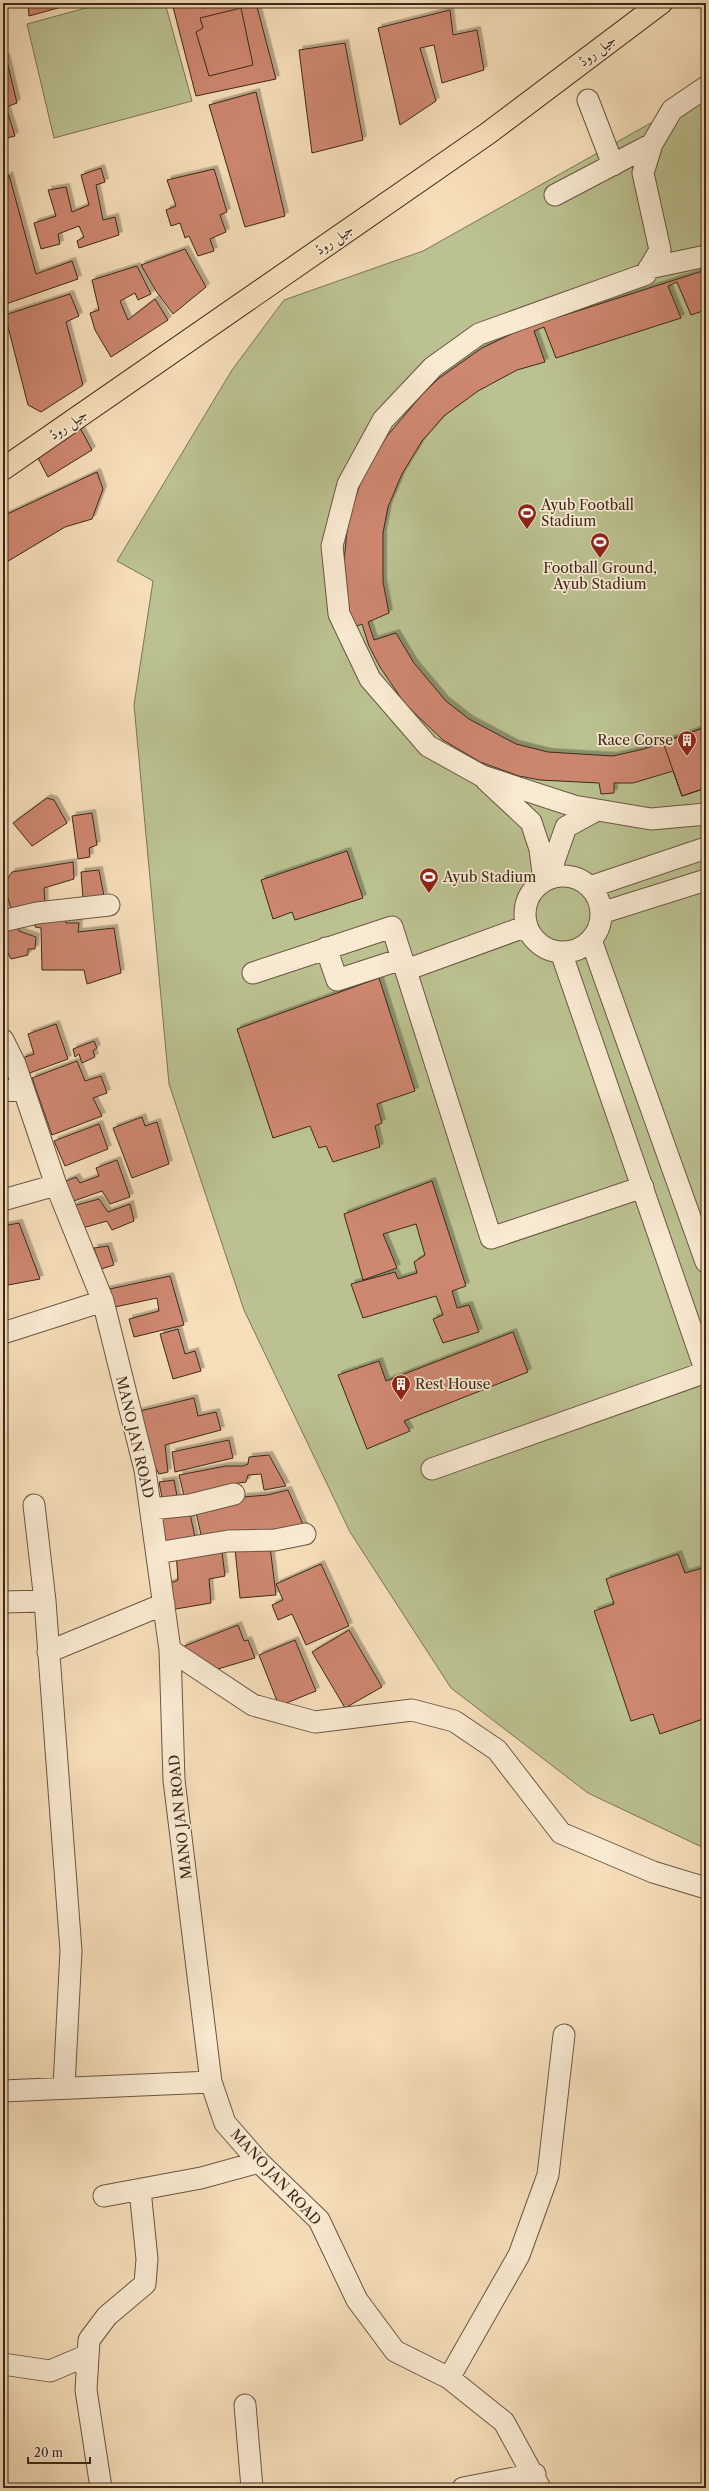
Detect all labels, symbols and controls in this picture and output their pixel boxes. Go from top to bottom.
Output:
street label: جیل روڈ [574,30,621,72]
street label: جیل روڈ [311,219,358,260]
street label: جیل روڈ [45,404,92,445]
place label: Ayub Football Stadium [540,496,634,530]
sports icon: Ayub Football Stadium [516,502,538,530]
sports icon: Football Ground, Ayub Stadium [589,531,611,559]
place label: Football Ground, Ayub Stadium [543,559,657,593]
building icon: Race Corse [676,729,698,757]
place label: Race Corse [597,731,673,749]
sports icon: Ayub Stadium [418,866,440,894]
place label: Ayub Stadium [442,868,536,886]
building icon: Rest House [390,1373,412,1401]
street label: MANO JAN ROAD [112,1374,158,1500]
place label: Rest House [415,1375,491,1393]
street label: MANO JAN ROAD [165,1754,195,1880]
street label: MANO JAN ROAD [227,2125,325,2229]
scale bar [28,2439,90,2465]
text: 20 m [34,2445,63,2460]

